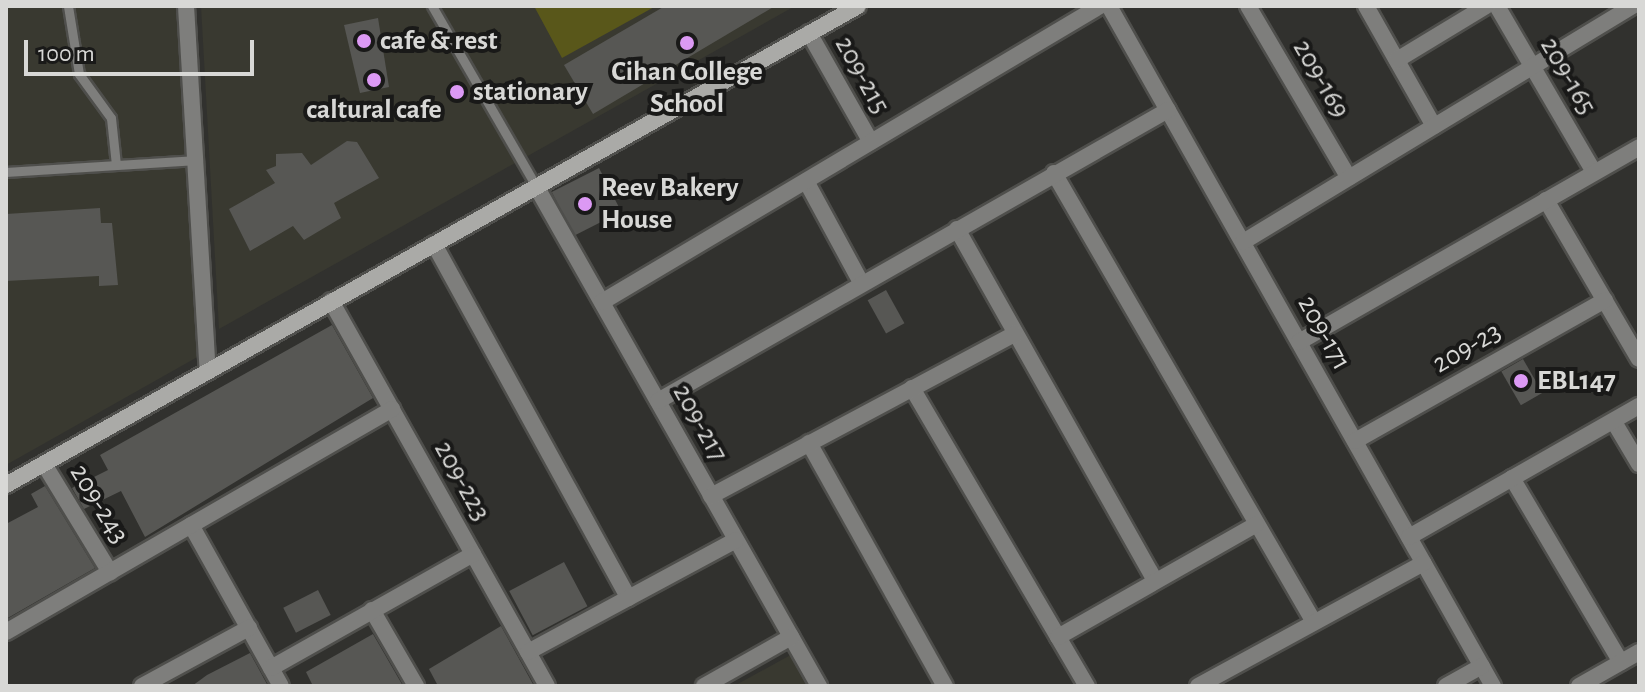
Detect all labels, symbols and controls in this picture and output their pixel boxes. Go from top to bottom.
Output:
scale bar [28,24,258,74]
place label: cafe & rest [380,24,497,58]
street label: 209-215 [827,30,897,120]
street label: 209-165 [1533,31,1603,121]
marker: cafe & rest [355,32,373,50]
marker: Cihan College School [678,34,696,52]
street label: 209-169 [1285,34,1357,124]
text: 100 m [38,42,95,66]
place label: Cihan College School [611,55,763,121]
marker: caltural cafe [365,71,383,89]
place label: stationary [473,75,588,109]
marker: stationary [448,83,466,101]
place label: caltural cafe [306,93,442,127]
place label: Reev Bakery House [601,171,738,237]
marker: Reev Bakery House [576,195,594,213]
street label: 209-171 [1290,290,1358,376]
street label: 209-23 [1427,315,1507,381]
place label: EBL147 [1537,364,1616,398]
marker: EBL147 [1512,372,1530,390]
street label: 209-217 [665,378,735,468]
street label: 209-223 [426,435,498,527]
street label: 209-243 [62,458,136,550]

